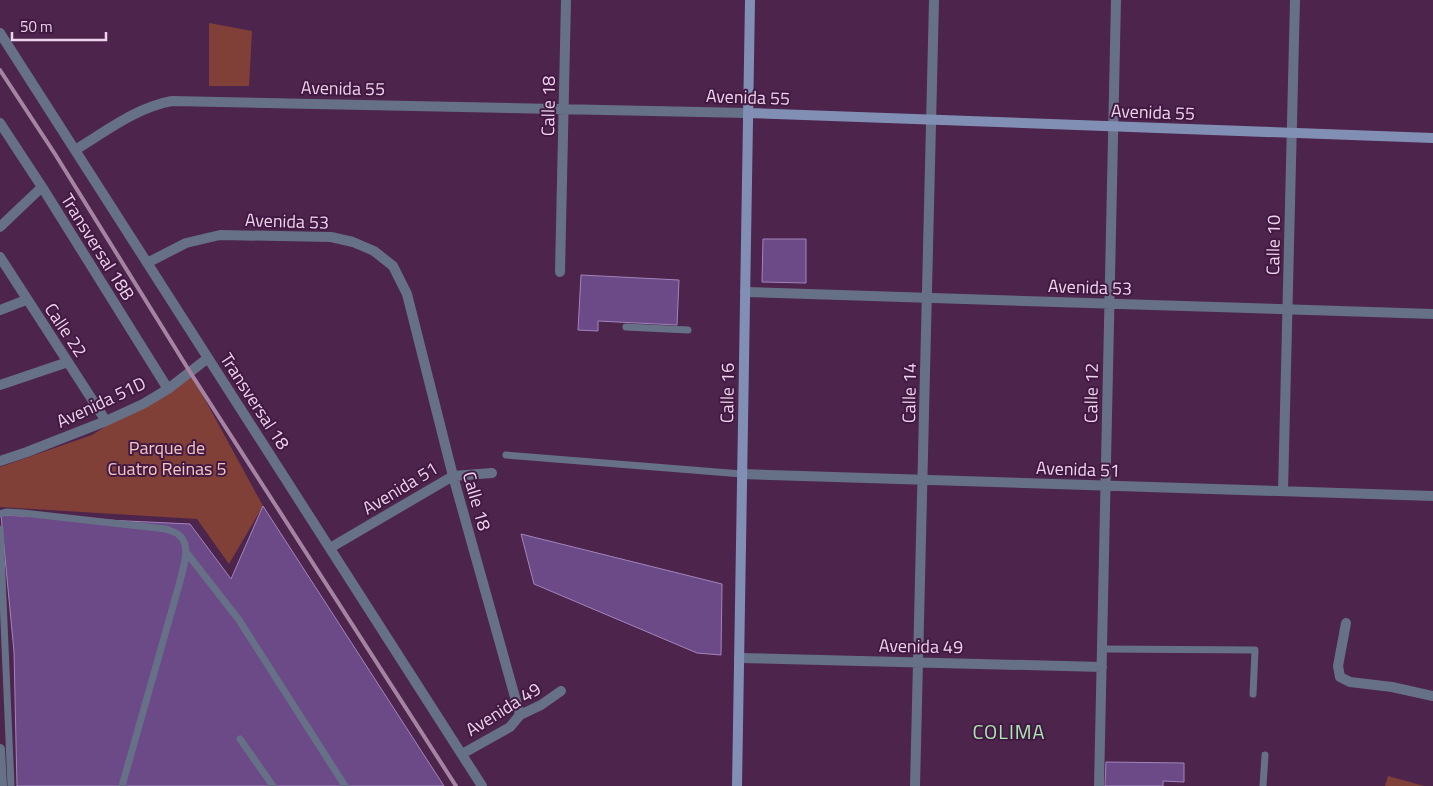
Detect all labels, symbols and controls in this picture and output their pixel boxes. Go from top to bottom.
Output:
scale bar [12,10,106,42]
text: 50 m [20,15,53,38]
street label: Avenida 55 [301,74,385,102]
street label: Calle 18 [534,76,562,136]
street label: Avenida 55 [705,82,791,112]
street label: Avenida 55 [1110,97,1196,127]
street label: Transversal 18B [54,188,142,306]
street label: Avenida 53 [244,206,330,236]
street label: Calle 10 [1259,215,1287,275]
street label: Avenida 53 [1047,272,1133,302]
street label: Calle 22 [38,297,94,363]
street label: Transversal 18 [214,347,296,455]
street label: Calle 16 [713,363,741,423]
street label: Calle 14 [895,363,923,423]
street label: Calle 12 [1077,363,1105,423]
street label: Avenida 51D [52,370,150,434]
park label: Parque de Cuatro Reinas 5 [107,434,227,482]
street label: Avenida 51 [1035,454,1121,484]
street label: Avenida 51 [357,455,443,521]
street label: Calle 18 [456,468,498,534]
street label: Avenida 49 [879,632,963,660]
street label: Avenida 49 [460,675,546,743]
district label: COLIMA [972,716,1046,747]

